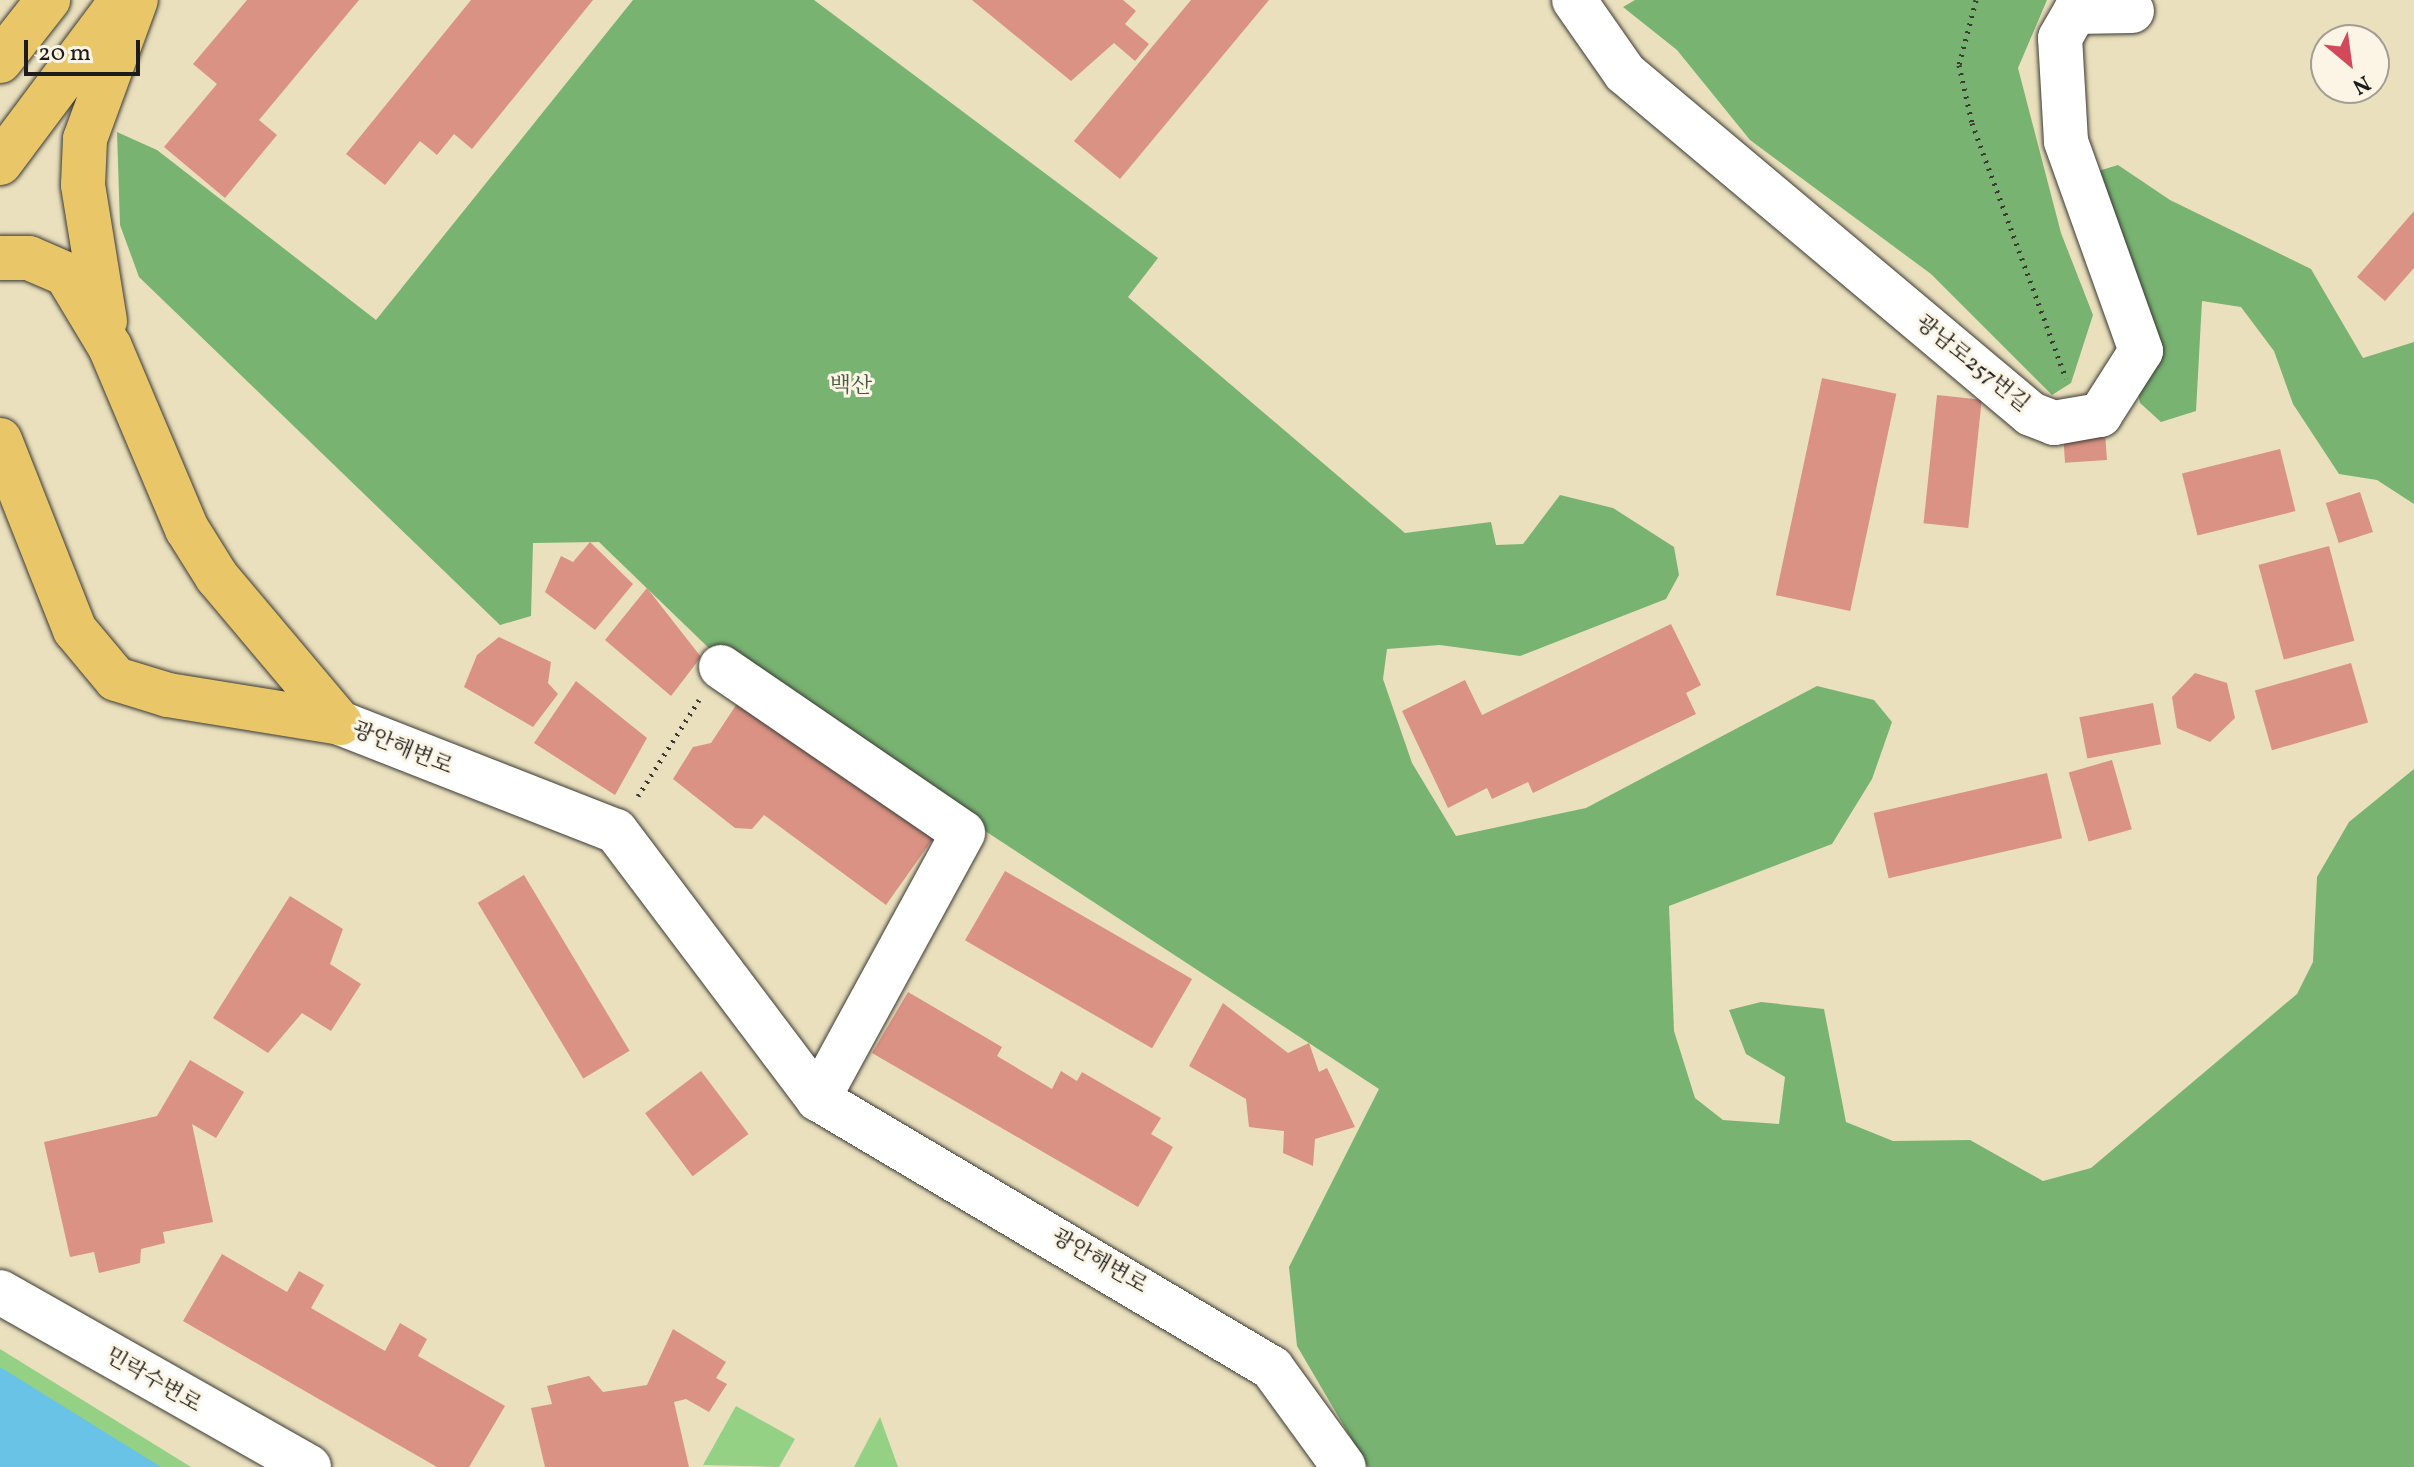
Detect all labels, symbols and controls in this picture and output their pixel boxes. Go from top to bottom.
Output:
scale bar [28,24,144,74]
north arrow [2310,24,2390,104]
text: 20 m [38,37,91,71]
text: N [2346,66,2375,101]
street label: 광남로257번길 [1910,310,2034,418]
park label: 백산 [830,374,872,400]
street label: 광안해변로 [348,717,456,781]
street label: 광안해변로 [1046,1224,1152,1300]
street label: 민락수변로 [100,1343,206,1419]

